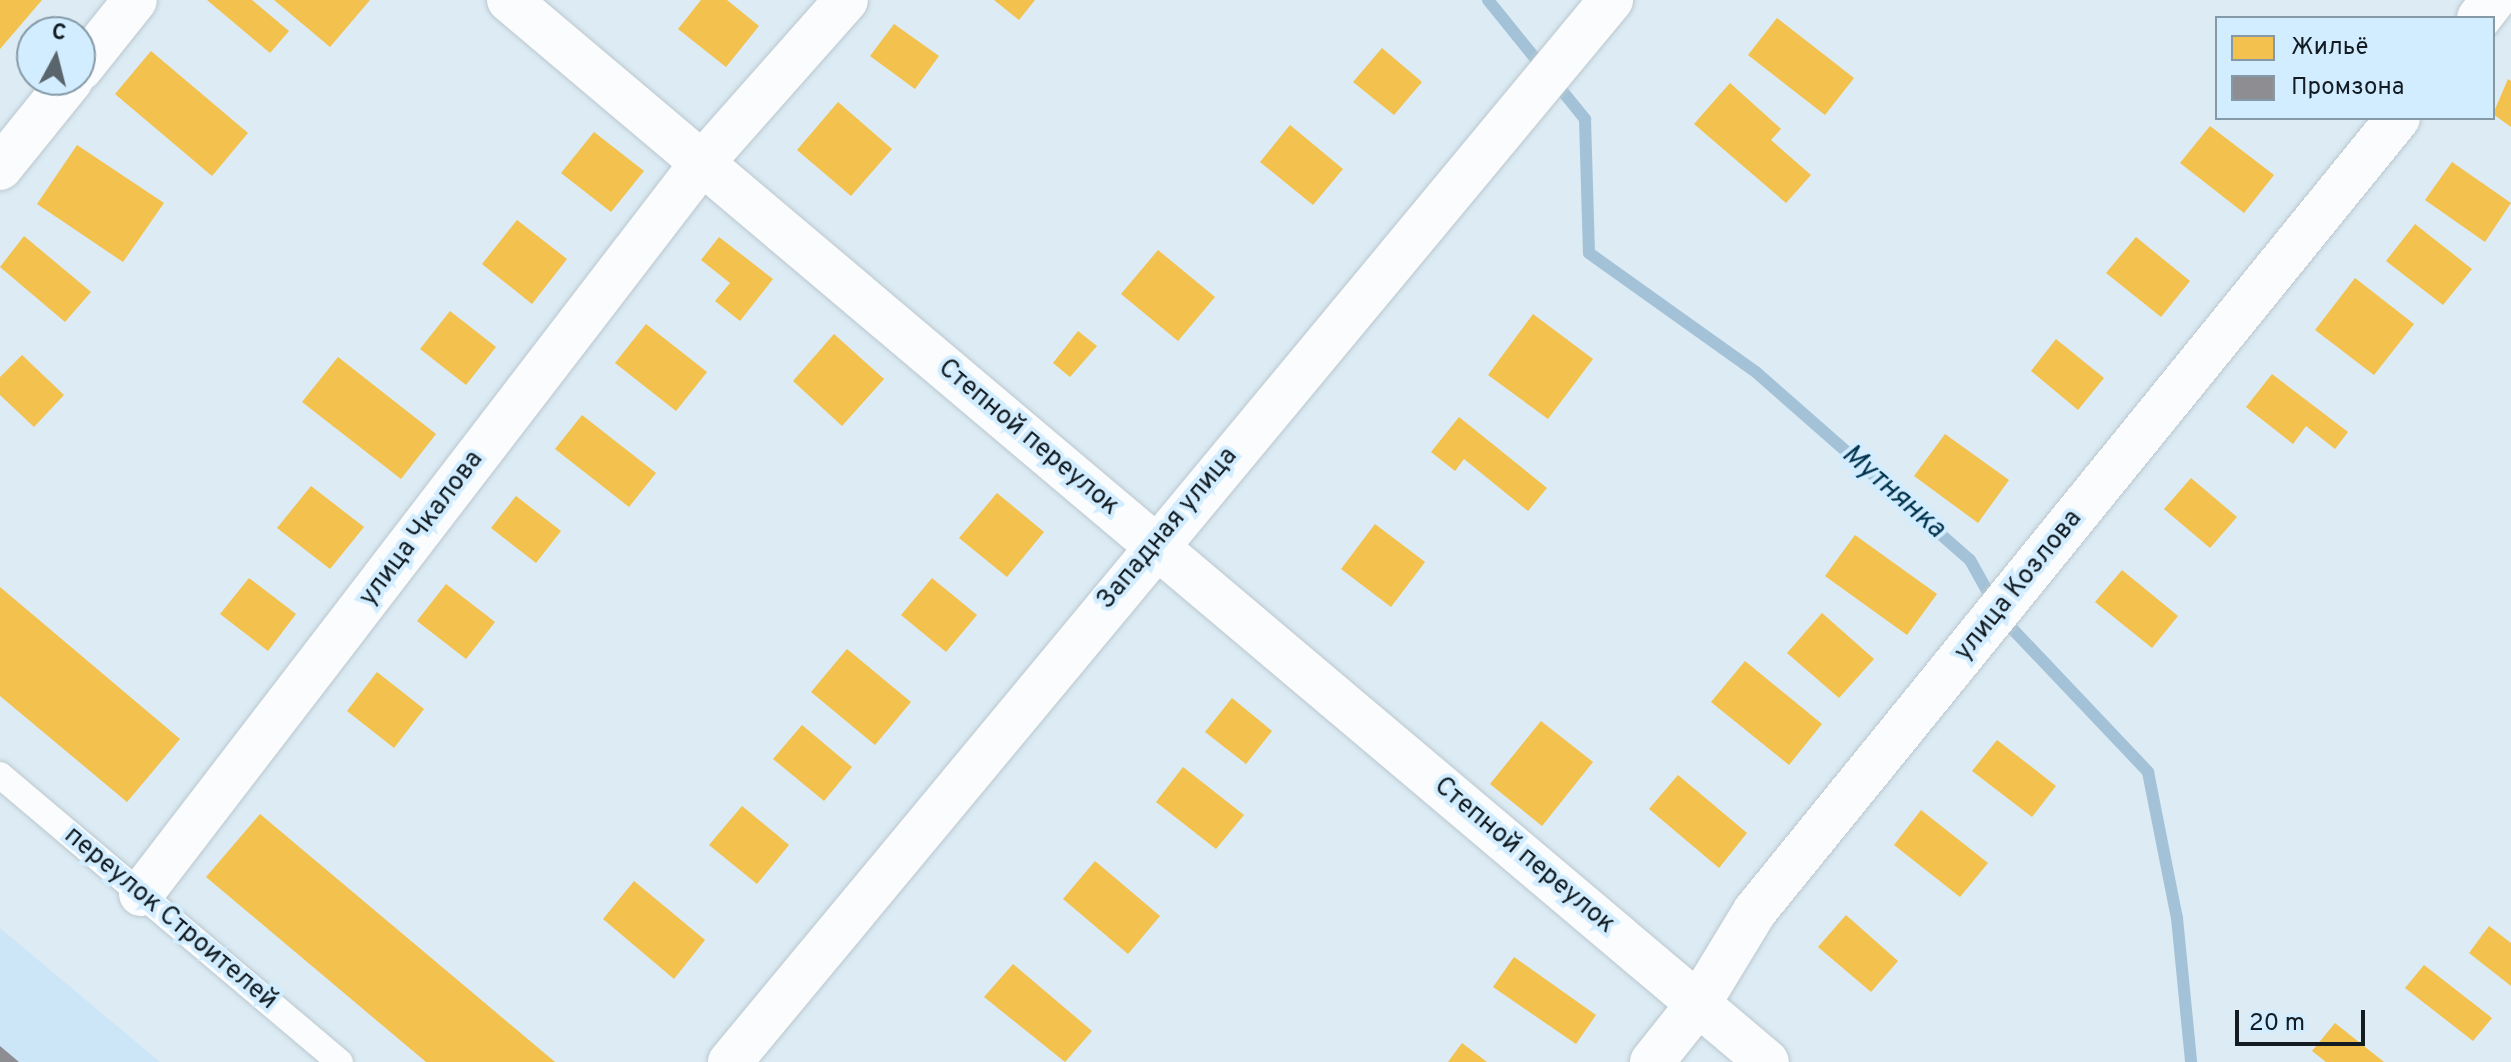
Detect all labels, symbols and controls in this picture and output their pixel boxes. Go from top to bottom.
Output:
north arrow [16,16,96,96]
legend [2215,16,2495,120]
text: С [50,19,67,48]
text: Жильё [2291,33,2368,63]
text: Промзона [2291,73,2404,103]
street label: Степной переулок [931,353,1125,523]
water label: Мутнянка [1834,438,1952,546]
street label: Западная улица [1091,442,1245,616]
street label: улица Чкалова [353,445,491,613]
street label: улица Козлова [1949,504,2089,668]
street label: Степной переулок [1427,771,1621,941]
street label: переулок Строителей [57,821,283,1017]
scale bar [2239,994,2369,1044]
text: 20 m [2249,1009,2305,1039]

